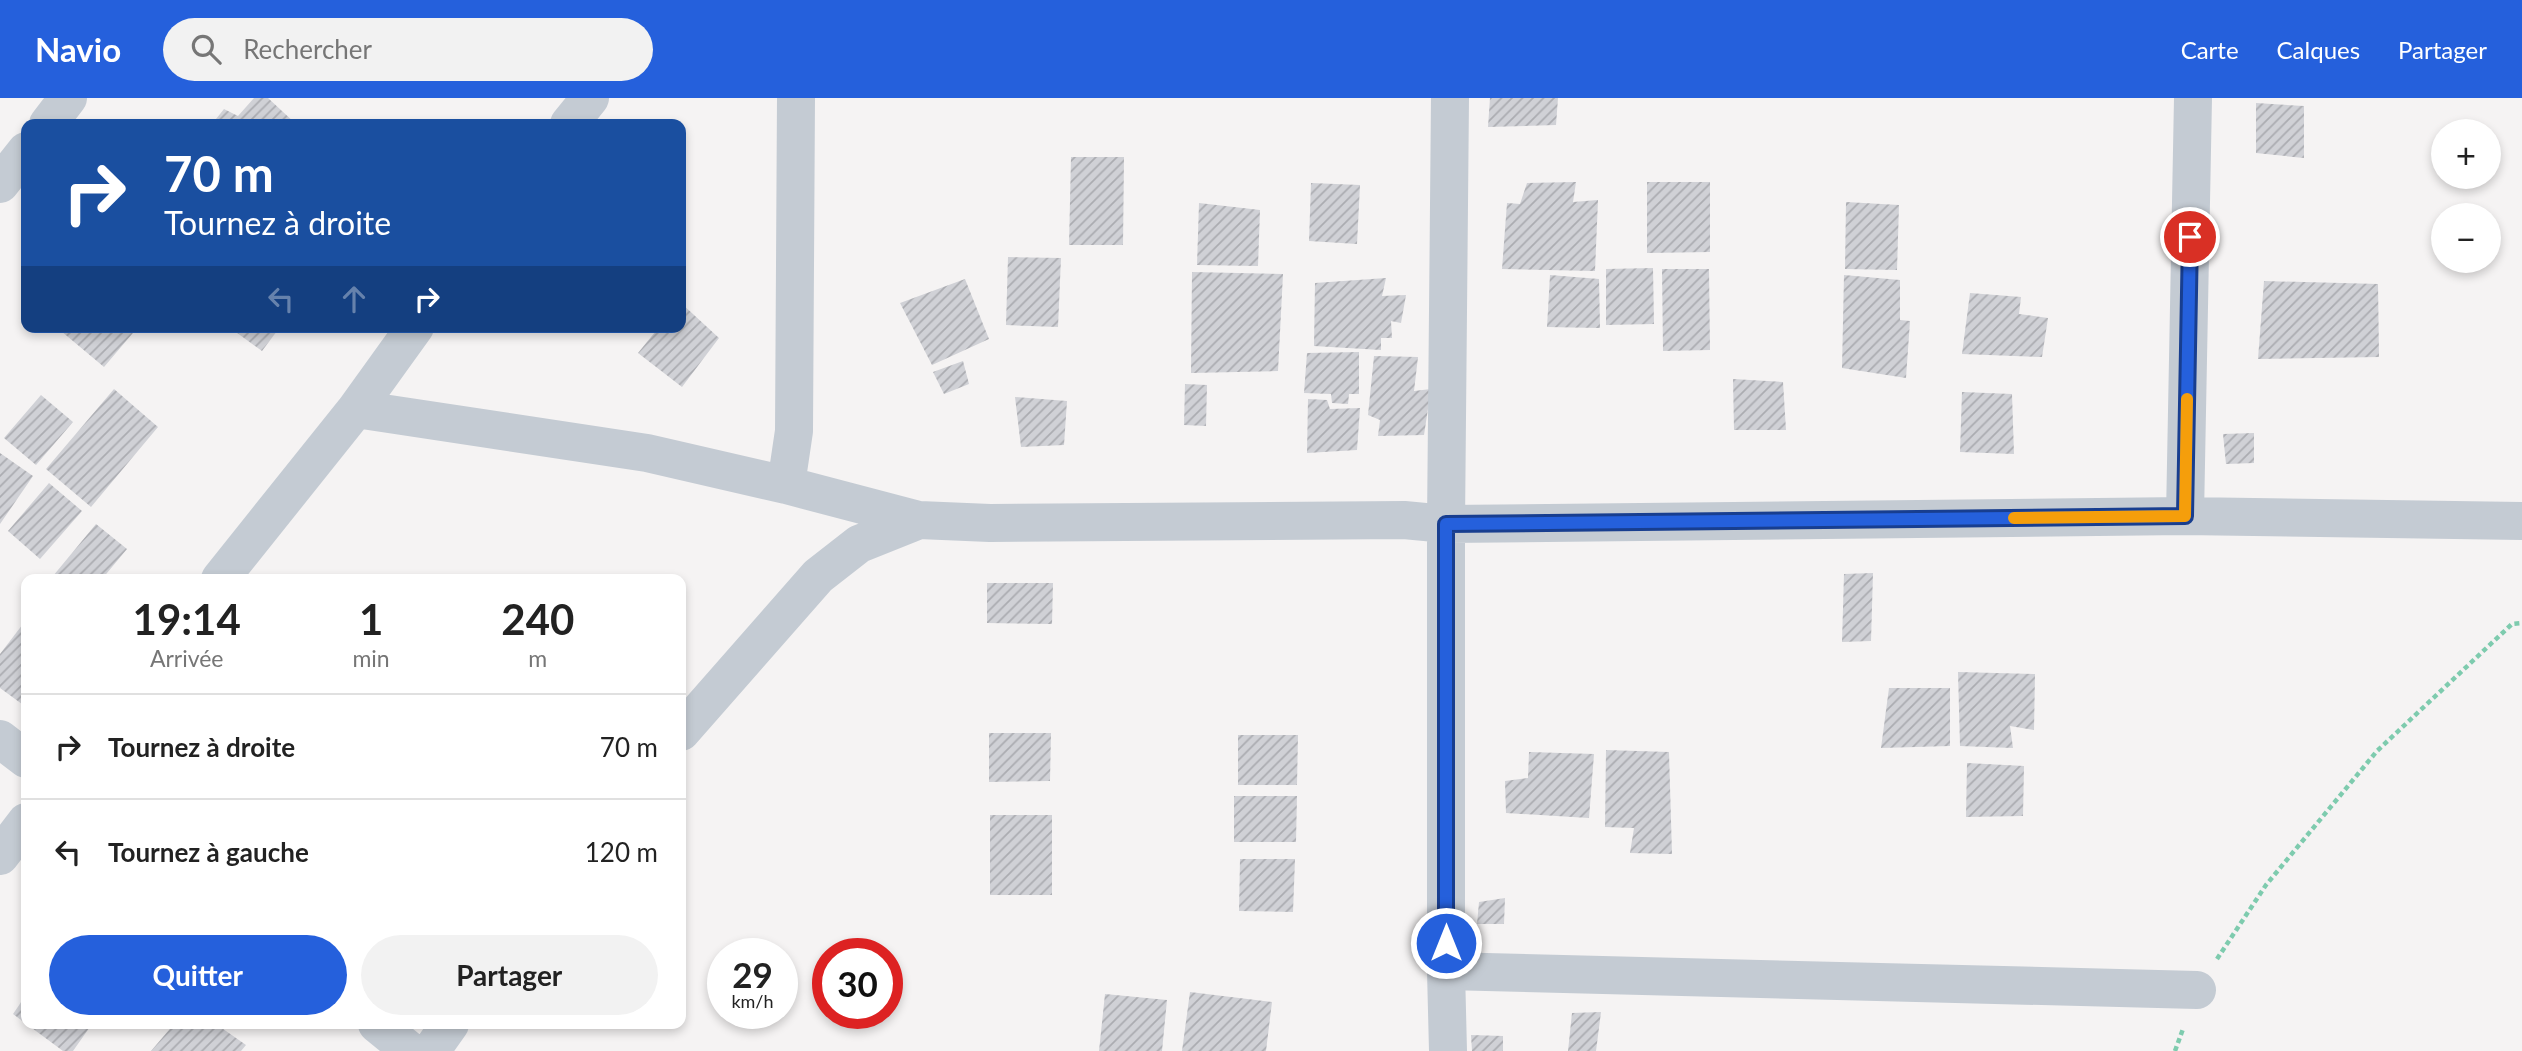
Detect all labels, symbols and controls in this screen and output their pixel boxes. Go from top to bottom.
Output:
search box [163,18,653,81]
text: Navio [35,29,121,69]
icon: search [187,30,225,68]
text: Rechercher [243,33,372,65]
text: Carte [2181,35,2239,64]
text: Calques [2277,35,2360,64]
text: Partager [2398,35,2487,64]
map controls [2431,119,2501,273]
button: + [2431,119,2501,189]
text: 70 m [164,144,274,202]
icon: right [49,147,140,238]
text: Tournez à droite [164,203,391,242]
button: − [2431,203,2501,273]
pin [2160,207,2220,267]
icon: arrive [2171,218,2209,256]
icon: left [262,280,300,318]
icon: ahead [335,280,373,318]
icon: right [408,280,446,318]
text: 19:14 [133,594,241,644]
text: 1 [359,594,383,644]
text: 240 [501,594,574,644]
text: Arrivée [150,644,224,672]
text: min [352,644,390,672]
text: m [528,644,547,672]
icon: right [49,728,87,766]
text: Tournez à droite [108,731,295,763]
text: 70 m [600,731,658,763]
icon: left [49,833,87,871]
text: Tournez à gauche [108,836,309,868]
text: 120 m [585,836,658,868]
position arrow [1409,906,1483,980]
button: Quitter [49,935,347,1015]
button: Partager [361,935,658,1015]
speed limit sign: 30 [812,938,903,1029]
text: 29 [732,953,773,995]
text: km/h [731,990,774,1012]

